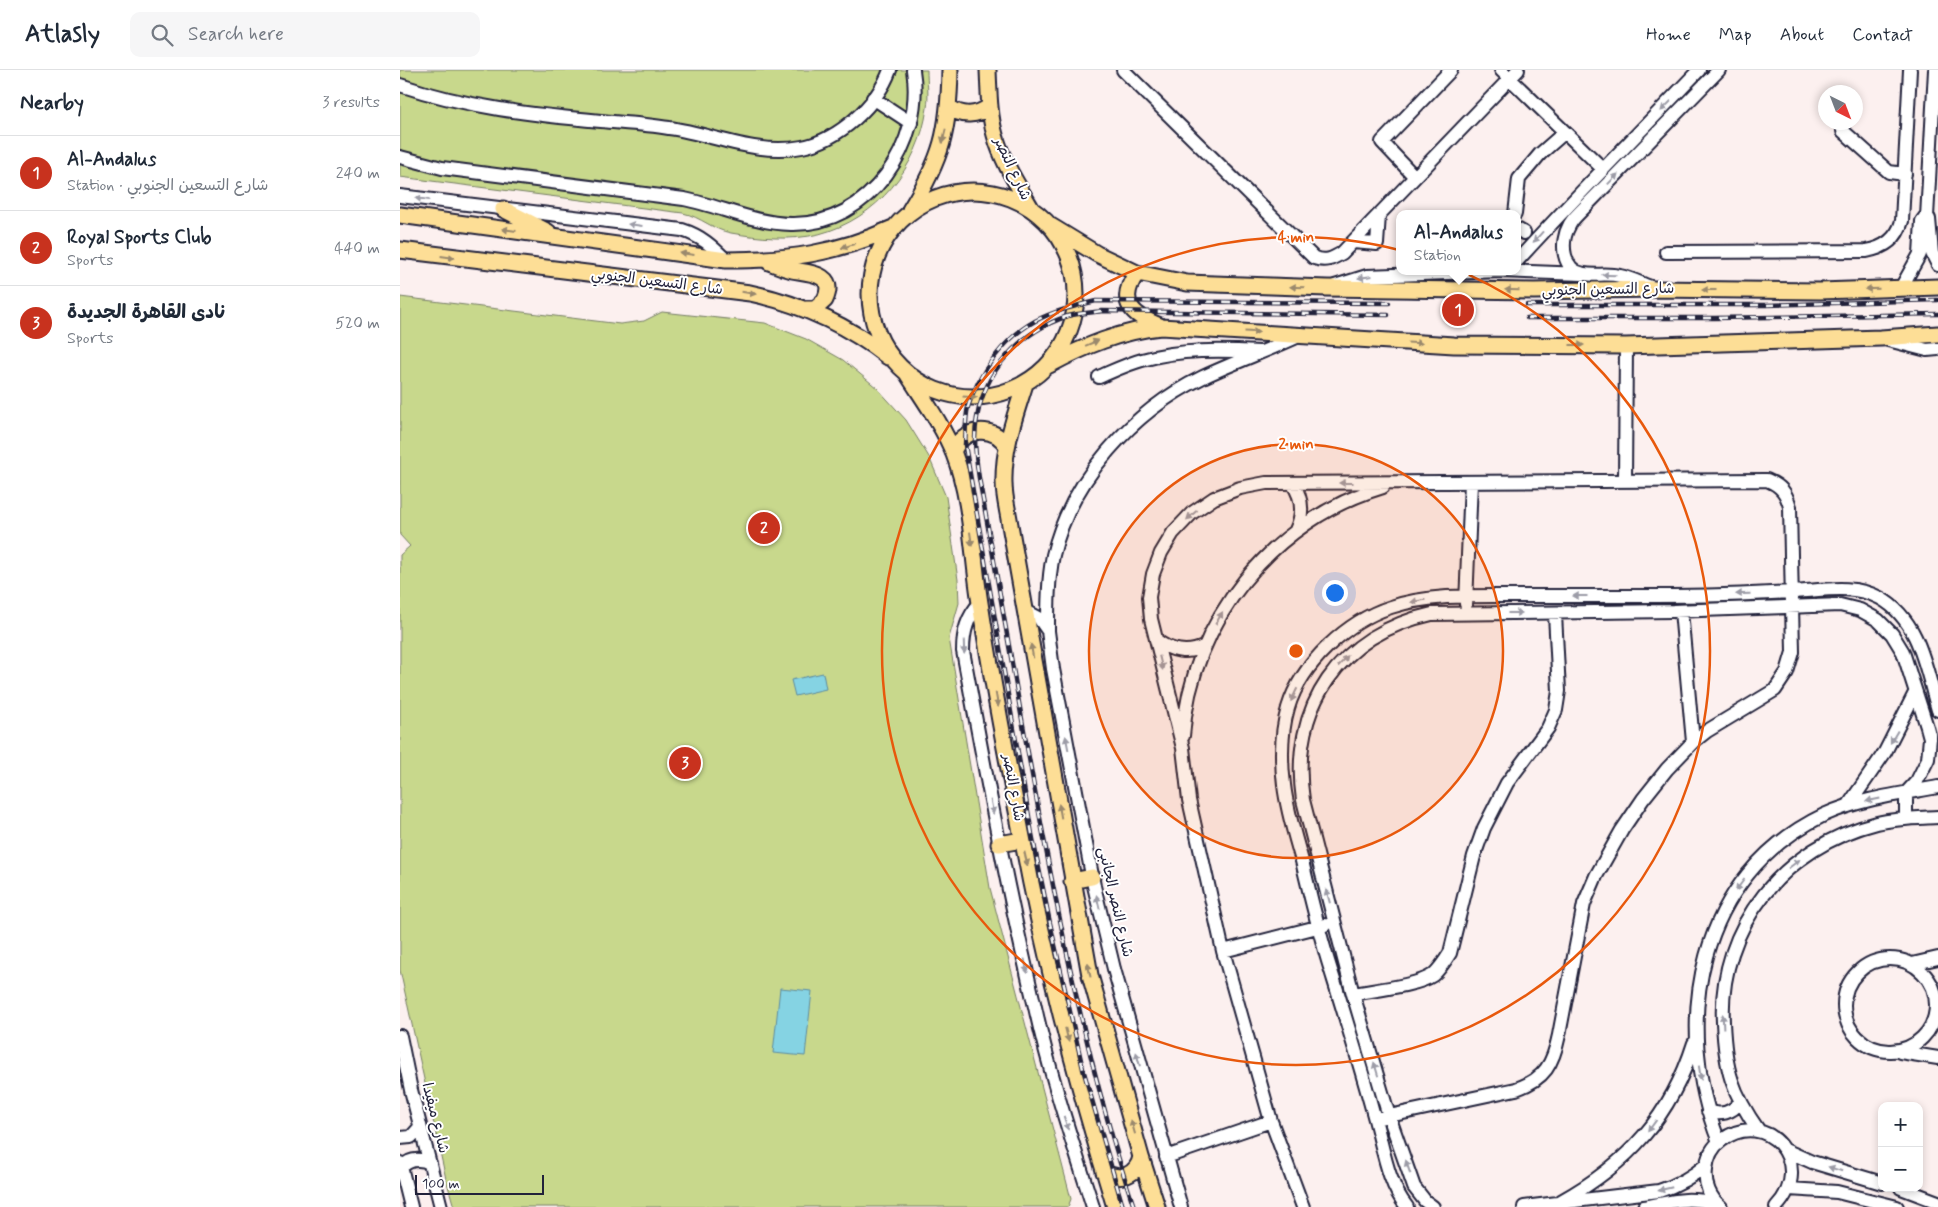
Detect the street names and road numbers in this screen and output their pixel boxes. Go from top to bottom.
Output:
street label: شارع النصر [988,132,1035,204]
street label: شارع التسعين الجنوبي [590,264,724,302]
street label: شارع التسعين الجنوبي [1542,279,1674,303]
street label: شارع النصر [997,751,1029,823]
street label: شارع النصر الجانبى [1093,845,1137,959]
street label: شارع ميفيدا [417,1081,453,1155]

